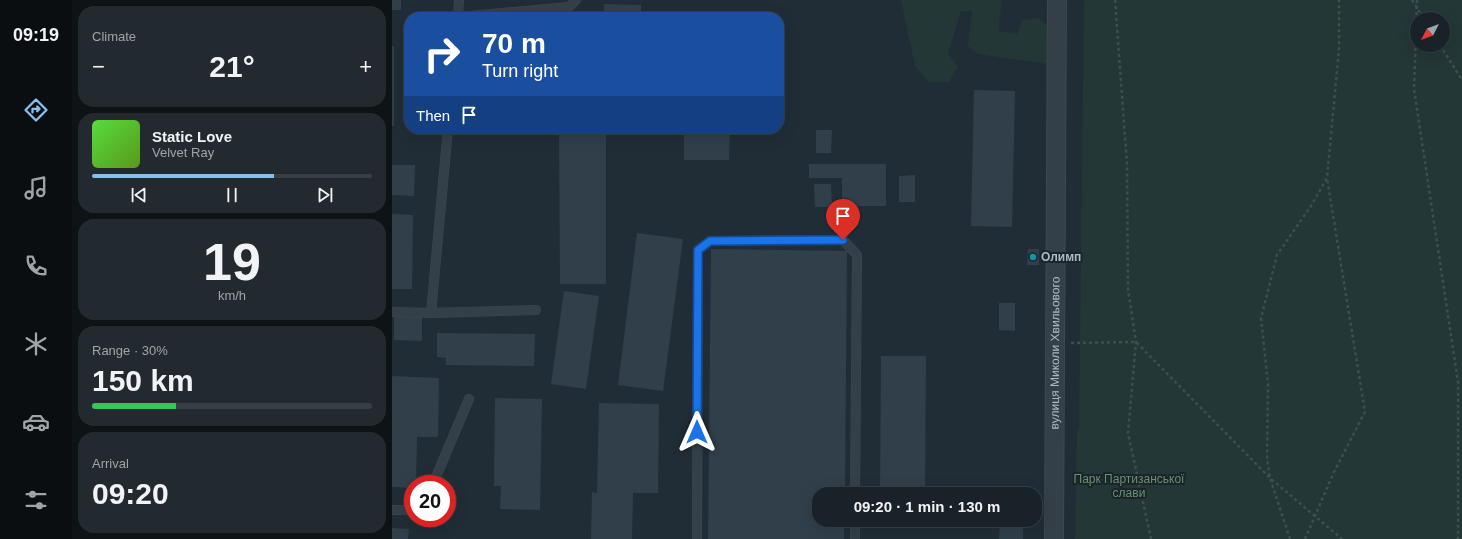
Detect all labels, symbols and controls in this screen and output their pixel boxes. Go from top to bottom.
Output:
north arrow [1410,12,1450,52]
map controls [1410,12,1450,52]
text: 09:19 [13,25,59,45]
icon: right [416,28,468,80]
text: 70 m [482,28,546,59]
text: Climate [92,29,136,44]
text: 21° [209,50,255,83]
text: − [92,54,105,79]
text: + [359,54,372,79]
text: Turn right [482,61,558,81]
icon: directions [22,96,50,124]
icon: arrive [458,104,480,126]
text: Then [416,107,450,124]
text: Static Love [152,128,232,145]
text: Velvet Ray [152,145,214,160]
icon: music [22,174,50,202]
icon: previous [128,184,150,206]
icon: pause [221,184,243,206]
icon: next [314,184,336,206]
pin [826,199,860,240]
icon: arrive [832,205,854,227]
text: 19 [203,233,261,291]
place label: Олимп [1041,250,1081,264]
icon: phone [22,252,50,280]
marker: Олимп [1028,252,1038,262]
street label: вулиця Миколи Хвильового [1048,276,1062,429]
text: km/h [218,288,246,303]
icon: climate [22,330,50,358]
text: Range · 30% [92,343,168,358]
text: 150 km [92,364,194,397]
icon: car [22,408,50,436]
position arrow [676,411,718,453]
text: Arrival [92,456,129,471]
park label: Парк Партизанської слави [1074,472,1185,500]
speed limit sign: 20 [404,475,456,527]
text: 09:20 [92,477,169,510]
icon: filters [22,486,50,514]
text: 09:20 · 1 min · 130 m [854,498,1000,515]

